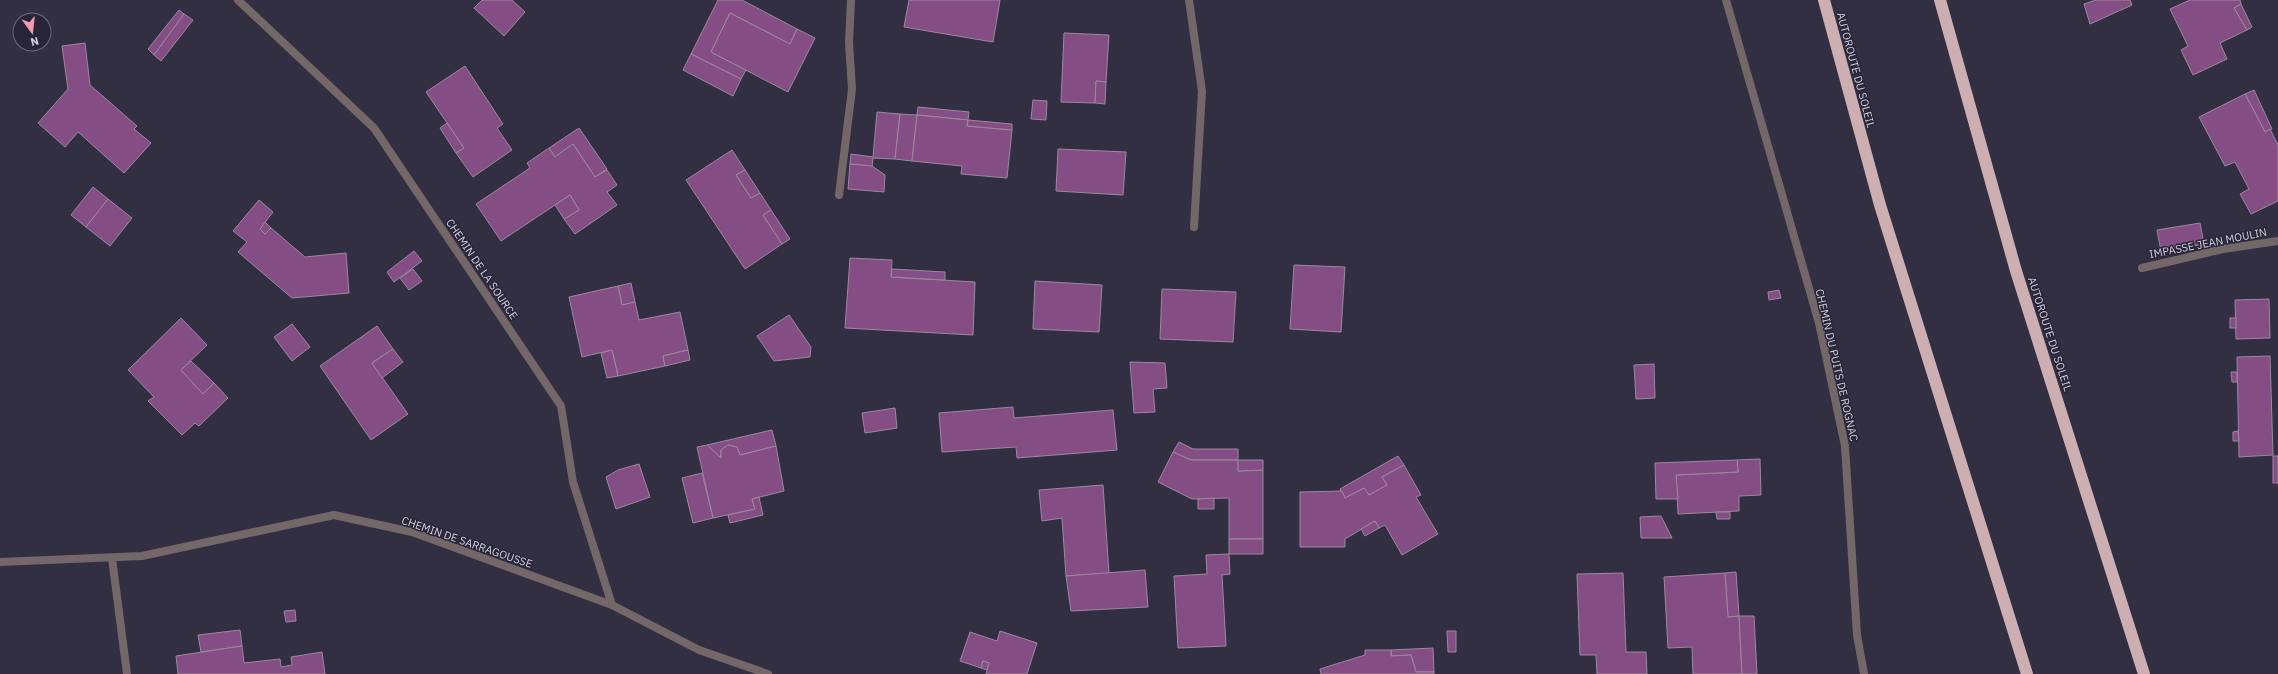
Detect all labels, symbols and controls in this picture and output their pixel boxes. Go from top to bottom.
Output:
street label: AUTOROUTE DU SOLEIL [1834,11,1878,130]
north arrow [12,12,52,52]
text: N [29,34,40,49]
street label: CHEMIN DE LA SOURCE [443,216,521,322]
street label: IMPASSE JEAN MOULIN [2148,225,2268,261]
street label: AUTOROUTE DU SOLEIL [2025,275,2075,393]
street label: CHEMIN DU PUITS DE ROGNAC [1813,287,1861,443]
street label: CHEMIN DE SARRAGOUSSE [400,513,534,571]

